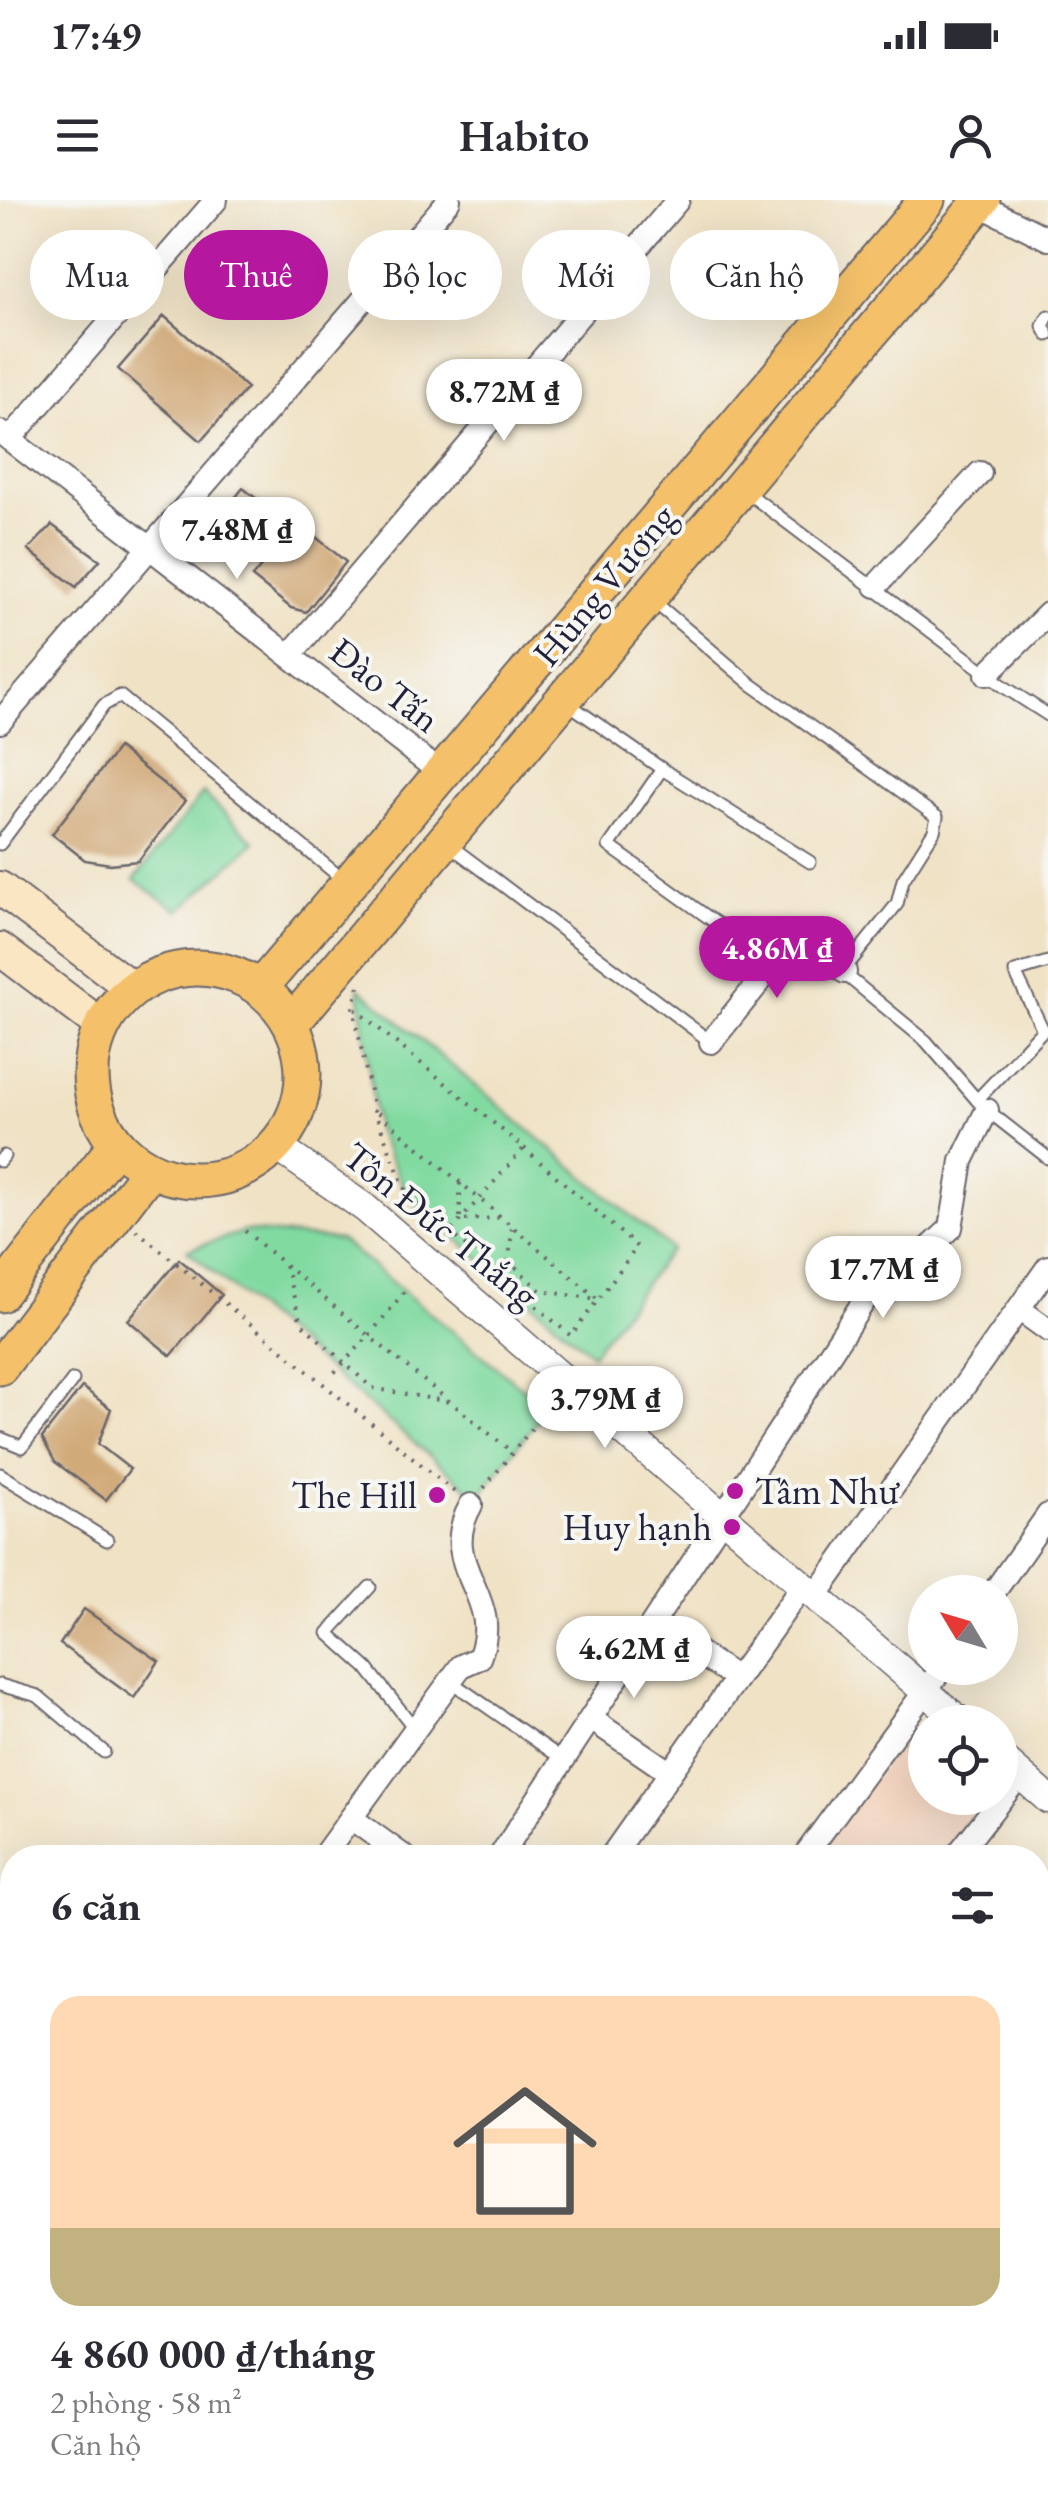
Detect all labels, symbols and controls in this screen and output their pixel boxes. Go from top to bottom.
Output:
text: 17:49 [50,11,141,60]
text: Habito [459,106,589,164]
icon: menu [50,108,105,163]
icon: person [943,108,998,163]
chip: Mua [30,230,164,320]
chip: Thuê [184,230,328,320]
chip: Bộ lọc [348,230,502,320]
chip: Mới [522,230,650,320]
chip: Căn hộ [670,230,839,320]
pin: 8.72M ₫ [412,359,596,444]
text: 8.72M ₫ [448,370,560,412]
street label: Hùng Vương [521,493,686,676]
pin: 7.48M ₫ [145,497,329,582]
text: 7.48M ₫ [181,508,293,550]
street label: Đào Tấn [320,626,450,743]
pin: 4.86M ₫ [685,916,869,1001]
text: 4.86M ₫ [721,927,833,969]
street label: Tôn Đức Thắng [334,1131,549,1319]
pin: 17.7M ₫ [791,1236,975,1321]
text: 17.7M ₫ [827,1247,939,1289]
pin: 3.79M ₫ [513,1366,697,1451]
text: 3.79M ₫ [549,1377,661,1419]
place label: Tâm Như [755,1466,900,1515]
place label: The Hill [291,1470,417,1519]
marker: Tâm Như [724,1480,746,1502]
marker: The Hill [426,1484,448,1506]
place label: Huy hạnh [563,1502,712,1551]
marker: Huy hạnh [721,1516,743,1538]
north arrow [908,1575,1018,1685]
map controls [908,1575,1018,1815]
pin: 4.62M ₫ [542,1616,726,1701]
text: 4.62M ₫ [578,1627,690,1669]
button: locate [908,1705,1018,1815]
text: 6 căn [50,1878,141,1933]
icon: filters [945,1878,1000,1933]
icon: home [435,2061,615,2241]
text: 4 860 000 ₫/tháng [50,2326,375,2381]
text: 2 phòng · 58 m² [50,2381,242,2423]
text: Căn hộ [50,2423,141,2465]

